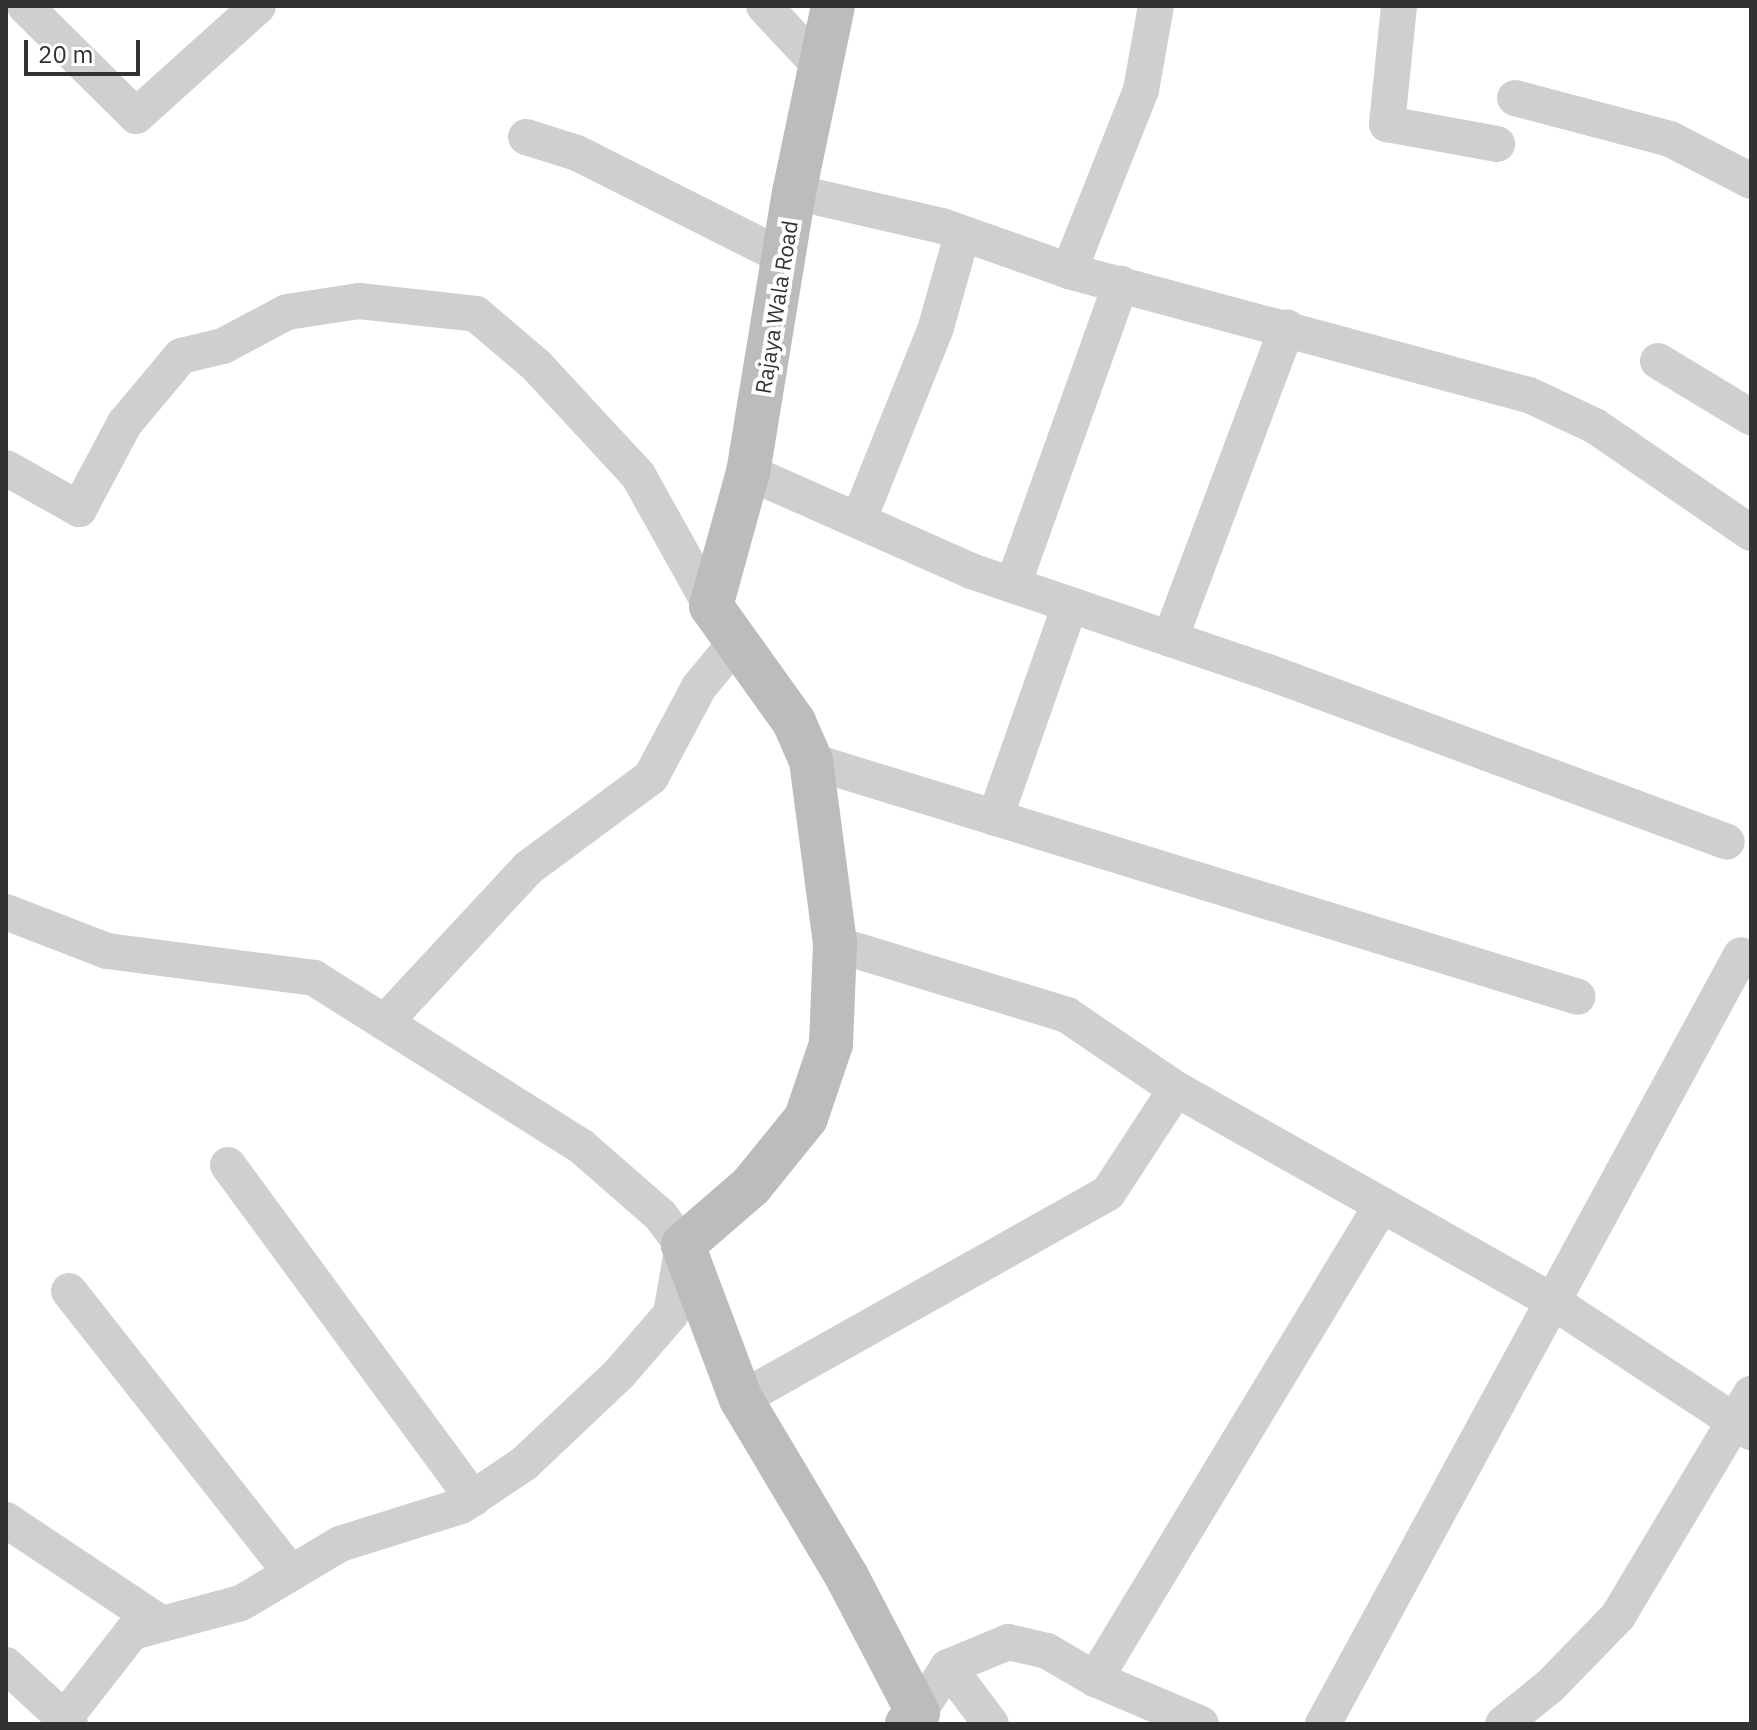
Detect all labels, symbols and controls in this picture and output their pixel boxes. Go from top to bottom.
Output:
scale bar [28,24,144,74]
text: 20 m [38,38,93,70]
street label: Rajaya Wala Road [749,219,803,395]

